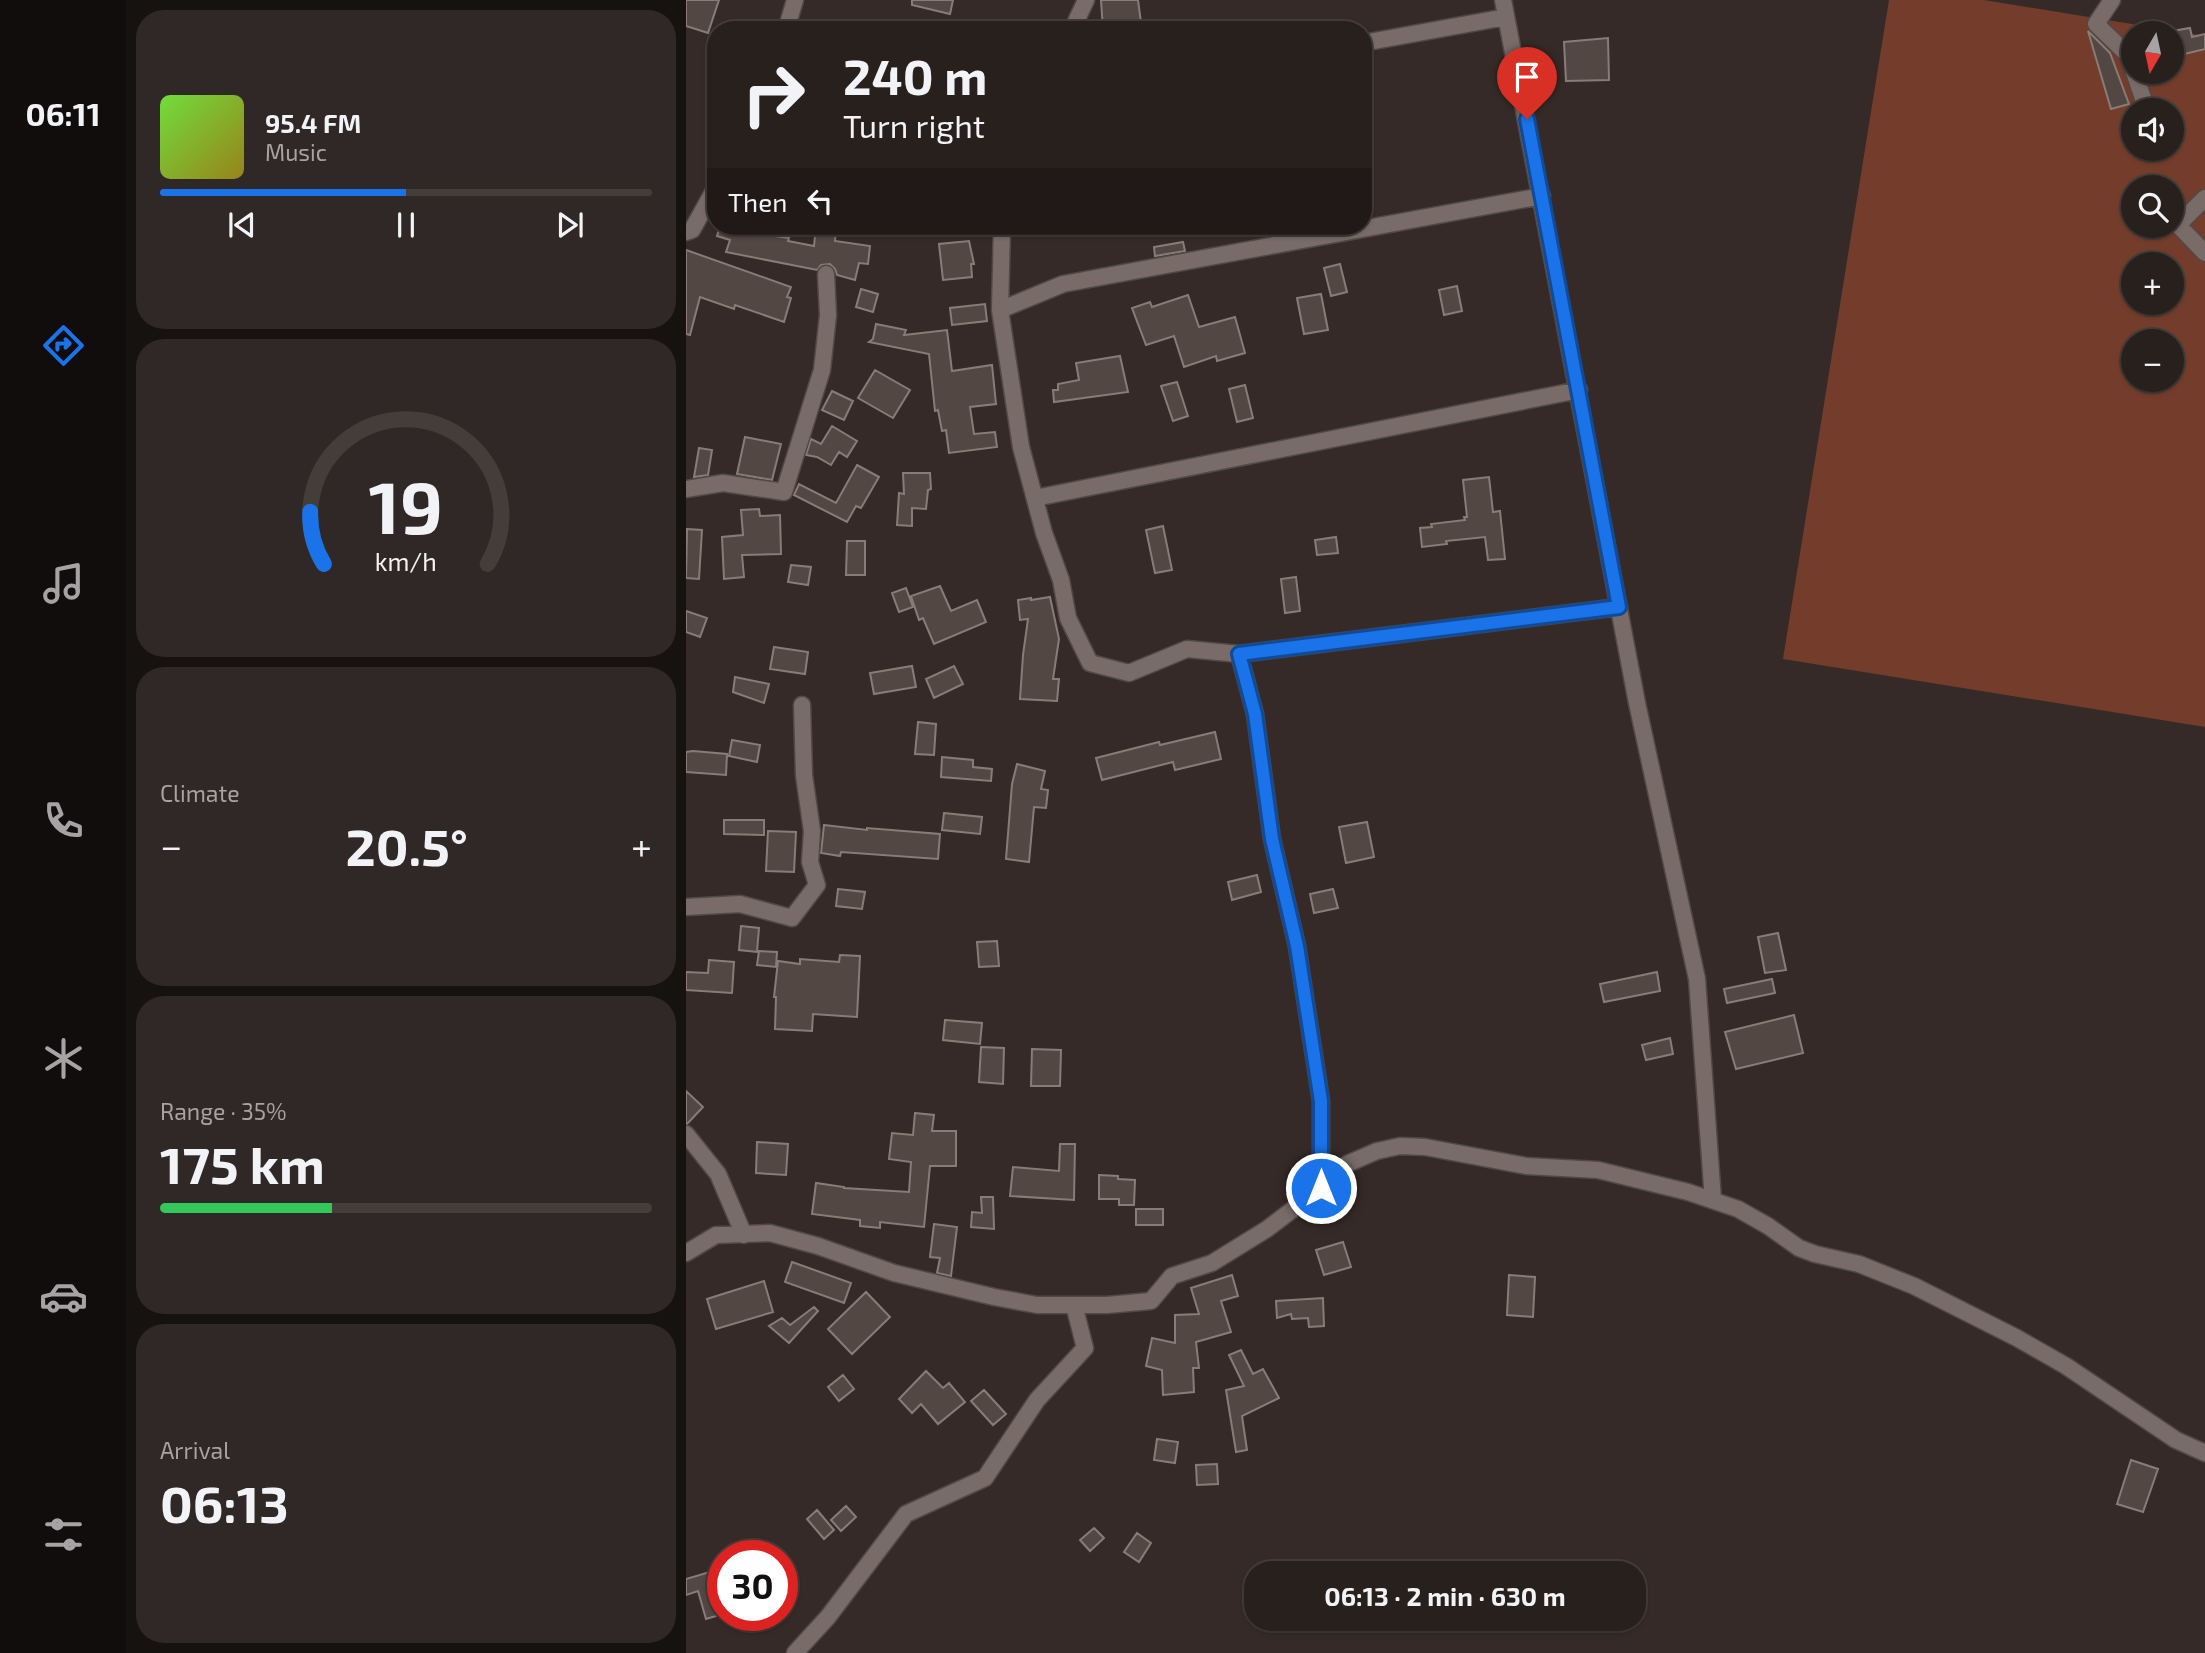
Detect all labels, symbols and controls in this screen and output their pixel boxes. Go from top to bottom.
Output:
north arrow [2121,21,2184,84]
map controls [2121,21,2184,392]
text: 240 m [843,46,987,105]
pin [1497,47,1557,119]
icon: right [728,49,819,140]
icon: arrive [1508,58,1546,96]
text: 06:11 [26,94,100,132]
button: sound [2121,98,2184,161]
text: Turn right [843,106,985,144]
text: 95.4 FM [265,107,361,138]
text: Music [265,138,327,166]
button: search [2121,175,2184,238]
icon: left [801,182,839,220]
text: Then [728,186,787,217]
icon: previous [223,206,261,244]
icon: pause [387,206,425,244]
icon: next [551,206,589,244]
button: + [2121,252,2184,315]
icon: directions [39,321,88,370]
button: − [2121,329,2184,392]
text: 19 [369,461,443,549]
text: km/h [375,546,437,576]
icon: music [39,559,88,608]
text: Climate [160,779,240,807]
icon: phone [39,796,88,845]
text: 20.5° [345,814,468,876]
text: − [160,822,182,868]
text: + [631,822,652,868]
icon: climate [39,1034,88,1083]
text: Range · 35% [160,1097,287,1125]
text: 175 km [160,1132,325,1194]
position arrow [1284,1151,1358,1225]
icon: car [39,1272,88,1321]
text: Arrival [160,1436,230,1464]
text: 06:13 [160,1471,289,1533]
icon: filters [39,1510,88,1559]
speed limit sign: 30 [707,1540,798,1631]
text: 06:13 · 2 min · 630 m [1324,1580,1566,1611]

